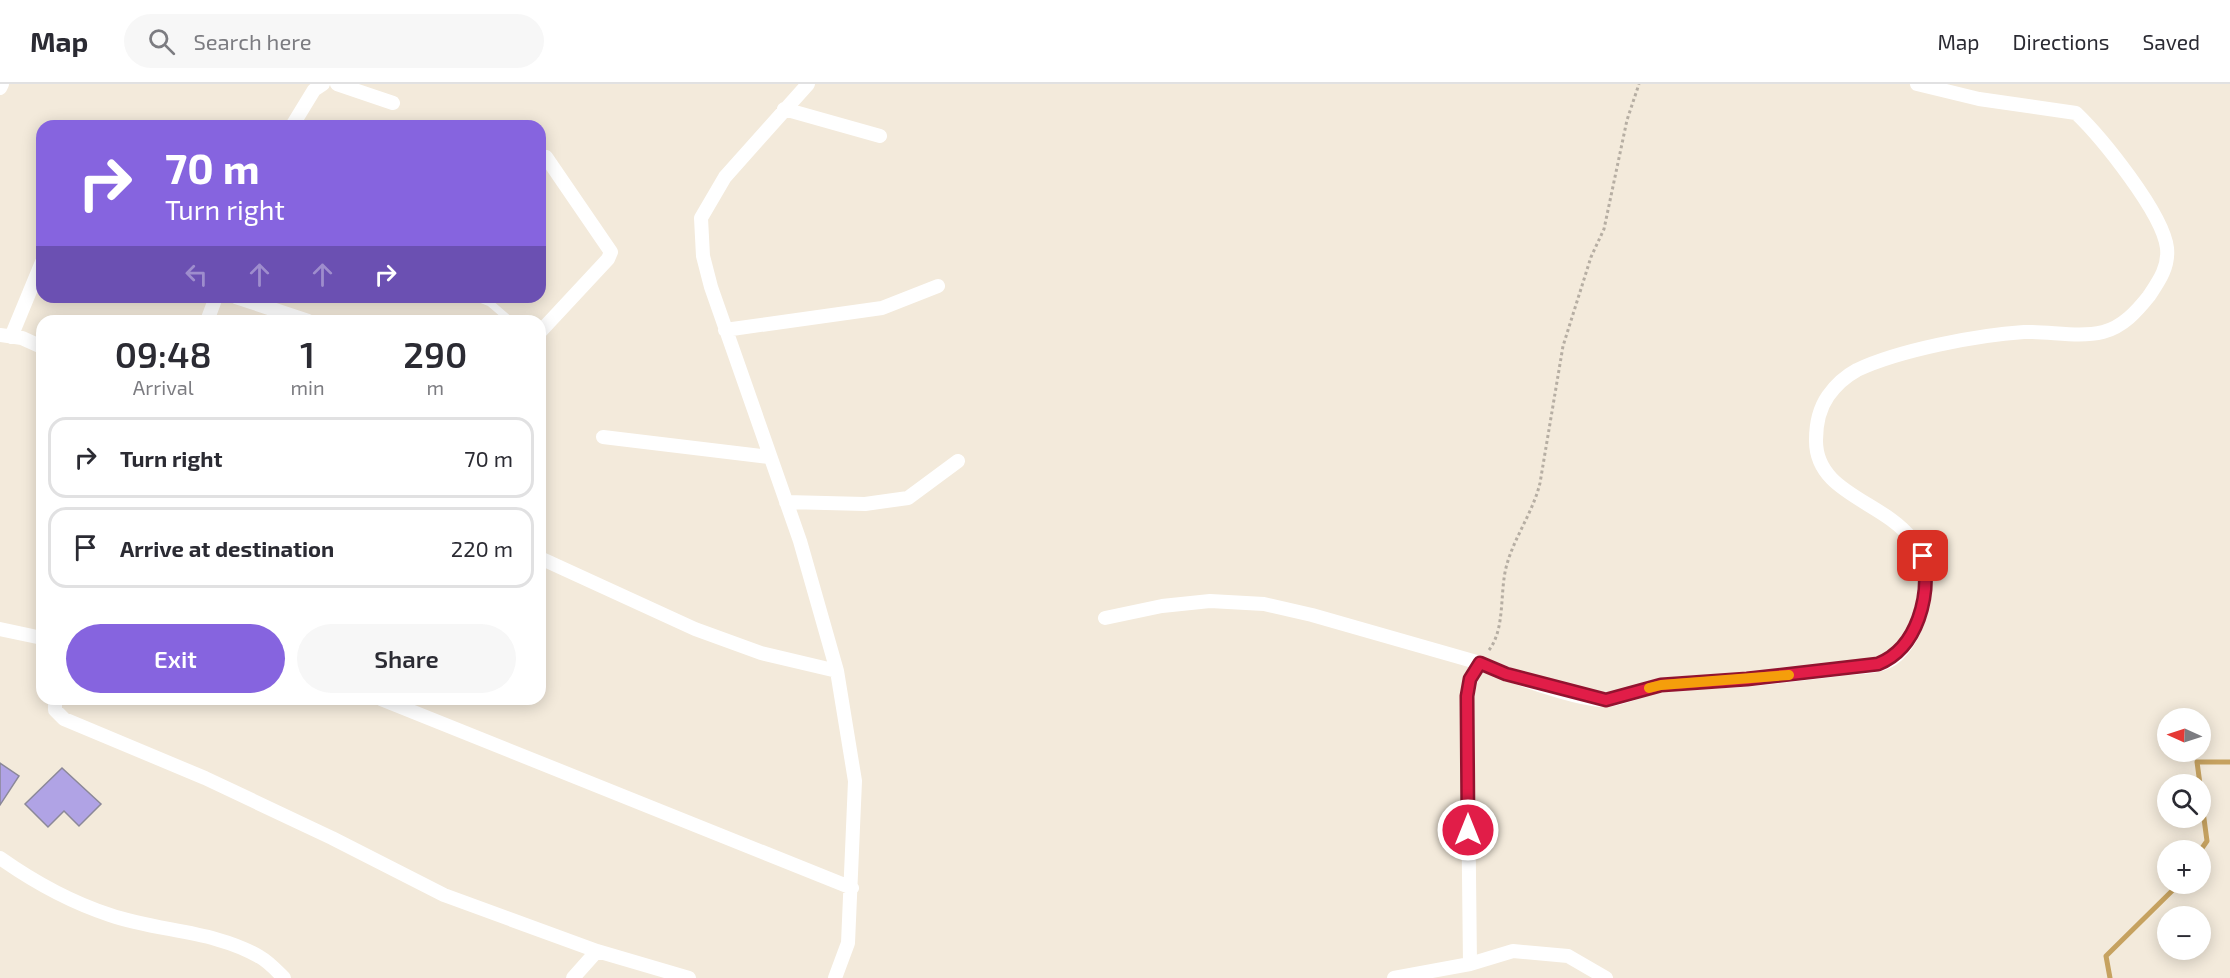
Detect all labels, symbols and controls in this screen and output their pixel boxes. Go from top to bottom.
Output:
search box [124,14,544,68]
text: Map [30,24,88,58]
icon: search [145,25,178,58]
text: Search here [193,28,312,54]
text: Map [1937,29,1980,54]
text: Directions [2013,29,2109,54]
text: Saved [2142,29,2200,54]
text: 70 m [165,142,260,192]
icon: right [66,144,144,222]
text: Turn right [165,193,285,225]
icon: left [180,258,213,291]
icon: ahead [243,258,276,291]
icon: ahead [306,258,339,291]
icon: right [369,258,402,291]
text: 09:48 [115,332,212,375]
text: 1 [300,332,315,375]
text: 290 [403,332,467,375]
text: Arrival [133,375,194,399]
text: min [290,375,325,399]
text: m [427,375,444,399]
icon: right [69,441,102,474]
text: Turn right [120,445,222,471]
text: 70 m [464,445,513,471]
pin [1897,530,1948,581]
icon: arrive [69,531,102,564]
text: Arrive at destination [120,535,334,561]
text: 220 m [451,535,513,561]
icon: arrive [1906,539,1939,572]
button: Exit [66,624,285,693]
button: Share [297,624,516,693]
north arrow [2157,708,2211,762]
map controls [2157,708,2211,960]
button: search [2157,774,2211,828]
position arrow [1436,798,1500,862]
button: + [2157,840,2211,894]
button: − [2157,906,2211,960]

